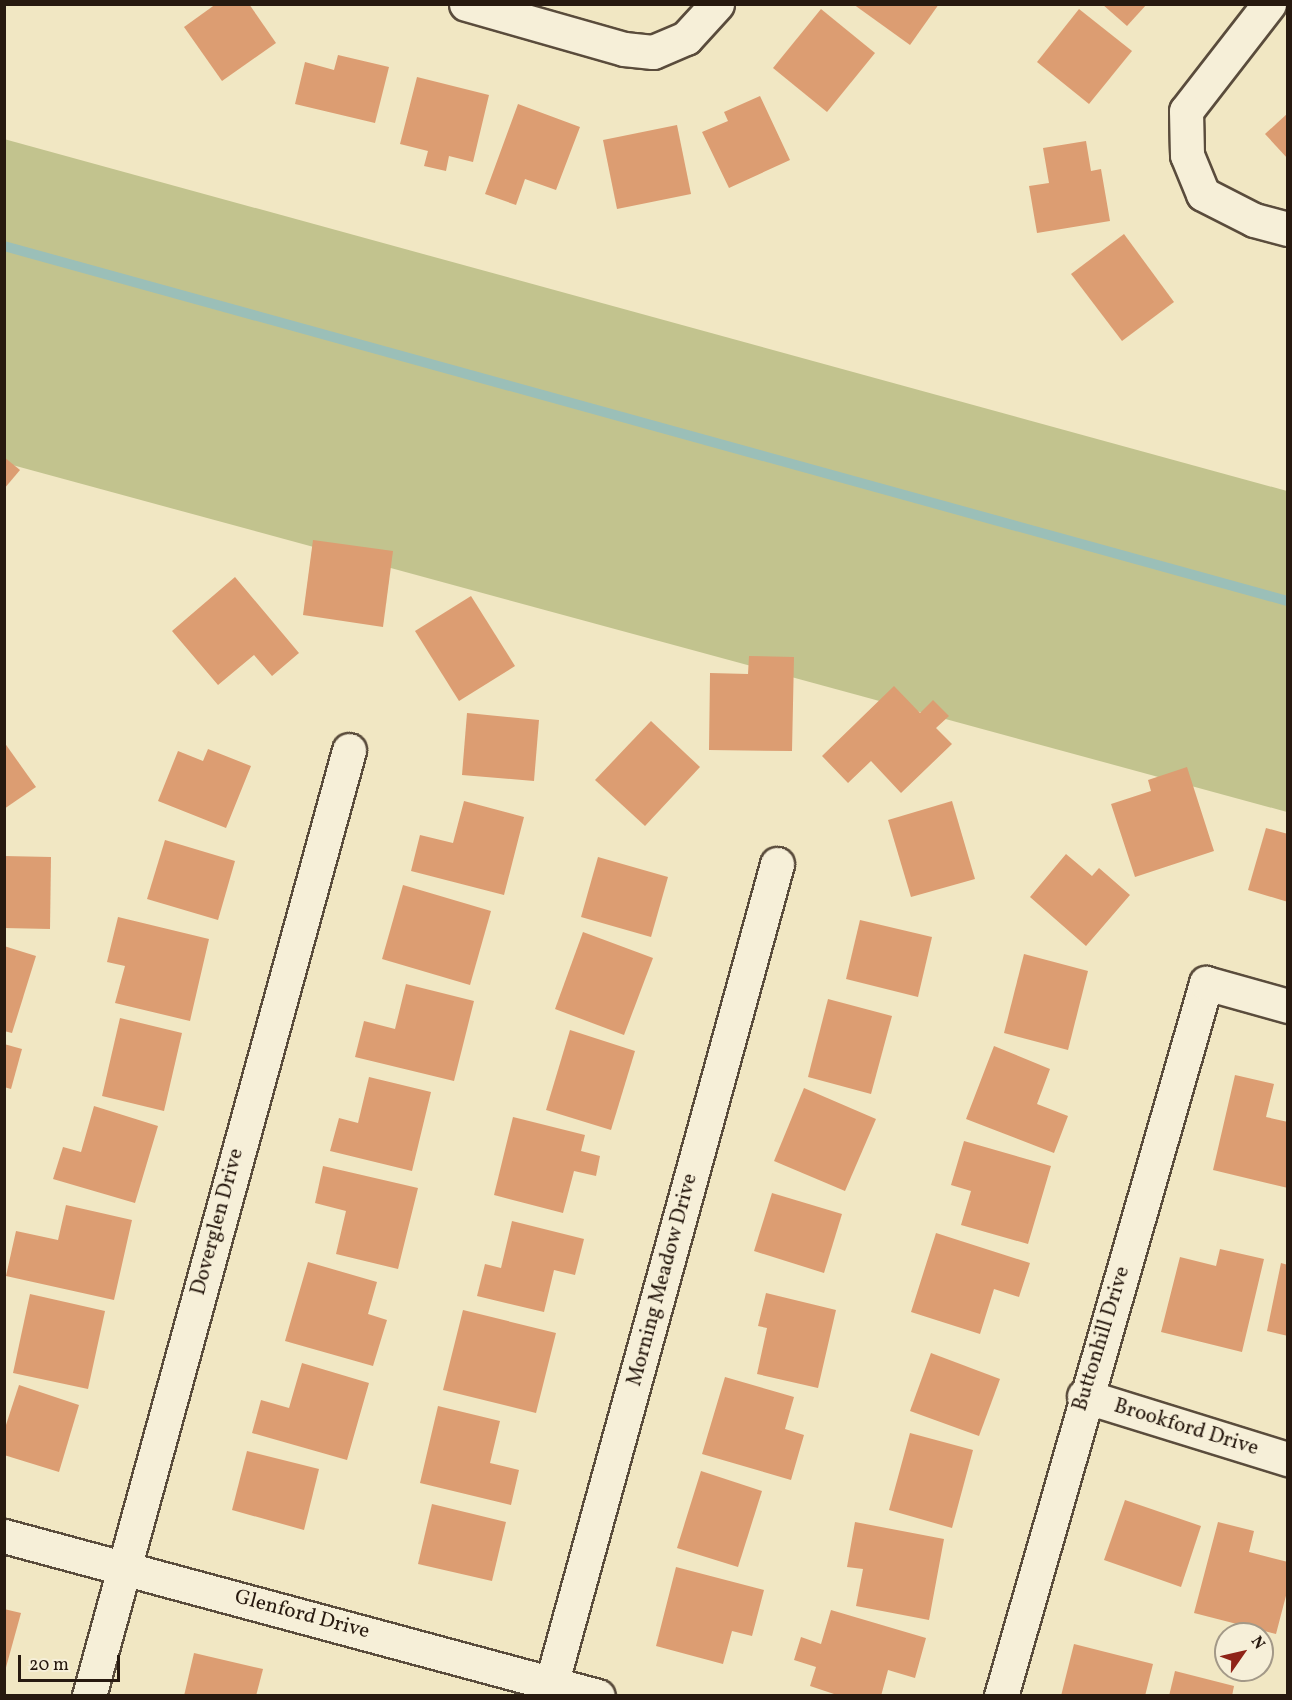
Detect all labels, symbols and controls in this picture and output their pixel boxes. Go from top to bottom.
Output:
street label: Doverglen Drive [186,1146,250,1298]
street label: Morning Meadow Drive [622,1171,704,1389]
street label: Buttonhill Drive [1068,1264,1136,1414]
street label: Brookford Drive [1111,1394,1261,1462]
street label: Glenford Drive [232,1585,372,1645]
north arrow [1214,1622,1274,1682]
text: N [1245,1632,1270,1654]
scale bar [21,1643,123,1681]
text: 20 m [29,1653,69,1678]

